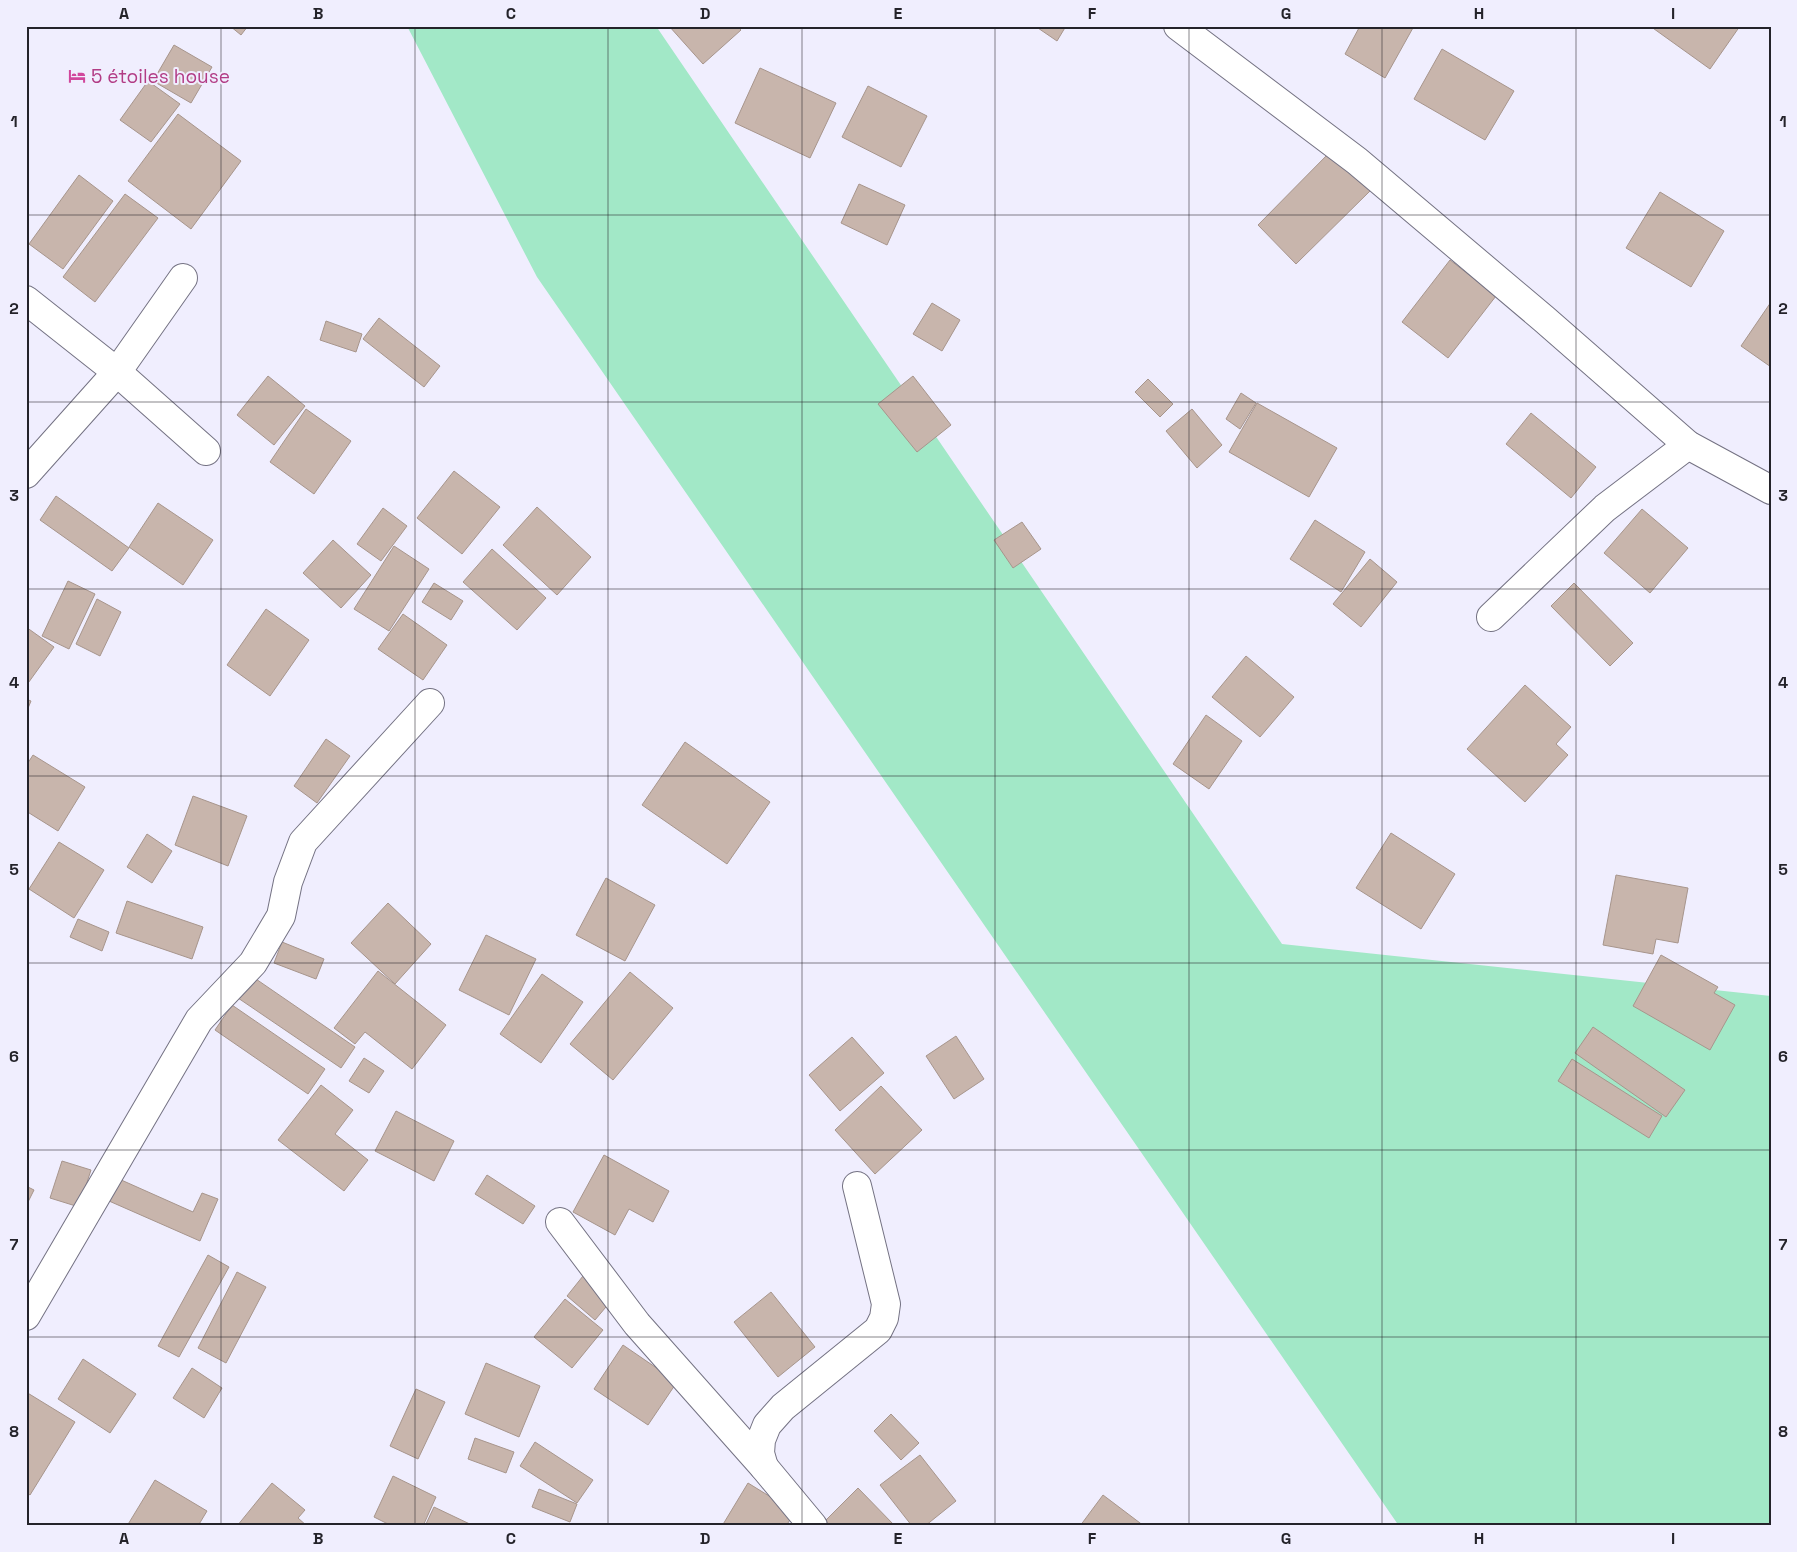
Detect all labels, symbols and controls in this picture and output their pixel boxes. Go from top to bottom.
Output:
text: A [119,3,129,24]
text: B [313,3,323,24]
text: C [506,3,516,24]
text: D [700,3,710,24]
text: E [894,3,903,24]
text: F [1088,3,1097,24]
text: G [1281,3,1291,24]
text: H [1474,3,1484,24]
text: I [1671,3,1675,24]
place label: 5 étoiles house [91,64,230,89]
hotel icon: 5 étoiles house [67,66,87,86]
text: 1 [10,111,18,132]
text: 1 [1779,111,1787,132]
text: 2 [9,298,19,319]
text: 2 [1778,298,1788,319]
text: 3 [9,485,19,506]
text: 3 [1778,485,1788,506]
text: 4 [9,672,19,693]
text: 4 [1778,672,1788,693]
text: 5 [9,859,19,880]
text: 5 [1778,859,1788,880]
text: 6 [9,1046,19,1067]
text: 6 [1778,1046,1788,1067]
text: 7 [10,1234,19,1255]
text: 7 [1779,1234,1788,1255]
text: 8 [9,1421,19,1442]
text: 8 [1778,1421,1788,1442]
text: A [119,1528,129,1549]
text: B [313,1528,323,1549]
text: C [506,1528,516,1549]
text: D [700,1528,710,1549]
text: E [894,1528,903,1549]
text: F [1088,1528,1097,1549]
text: G [1281,1528,1291,1549]
text: H [1474,1528,1484,1549]
text: I [1671,1528,1675,1549]

